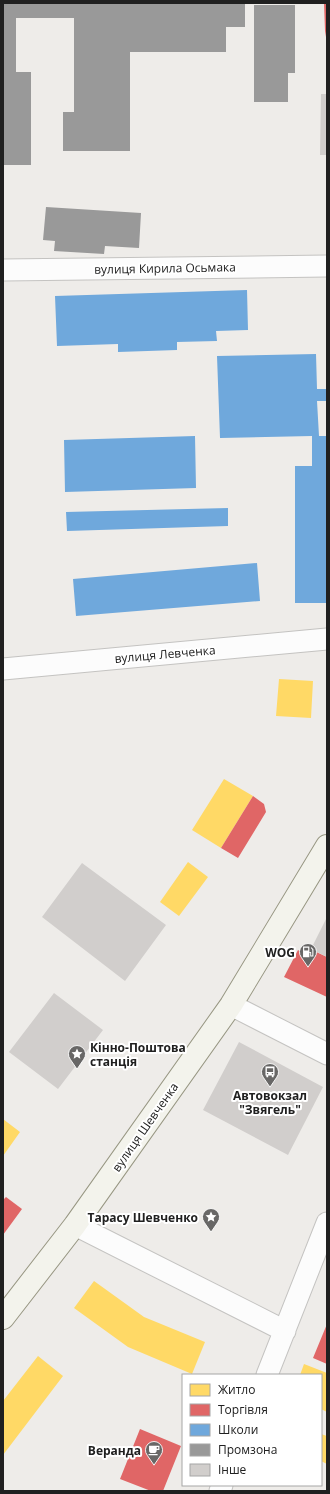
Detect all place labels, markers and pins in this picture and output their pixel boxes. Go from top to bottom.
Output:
fuel station icon: WOG [298,942,318,967]
place label: WOG [265,944,295,961]
place label: Кінно-Поштова станція [90,1039,186,1070]
place icon: Кінно-Поштова станція [67,1044,87,1069]
bus stop icon: Автовокзал "Звягель" [260,1062,280,1087]
place label: Автовокзал "Звягель" [233,1087,307,1118]
place icon: Тарасу Шевченко [201,1207,221,1232]
place label: Тарасу Шевченко [88,1209,198,1226]
cafe icon: Веранда [144,1440,164,1465]
place label: Веранда [88,1442,141,1459]

